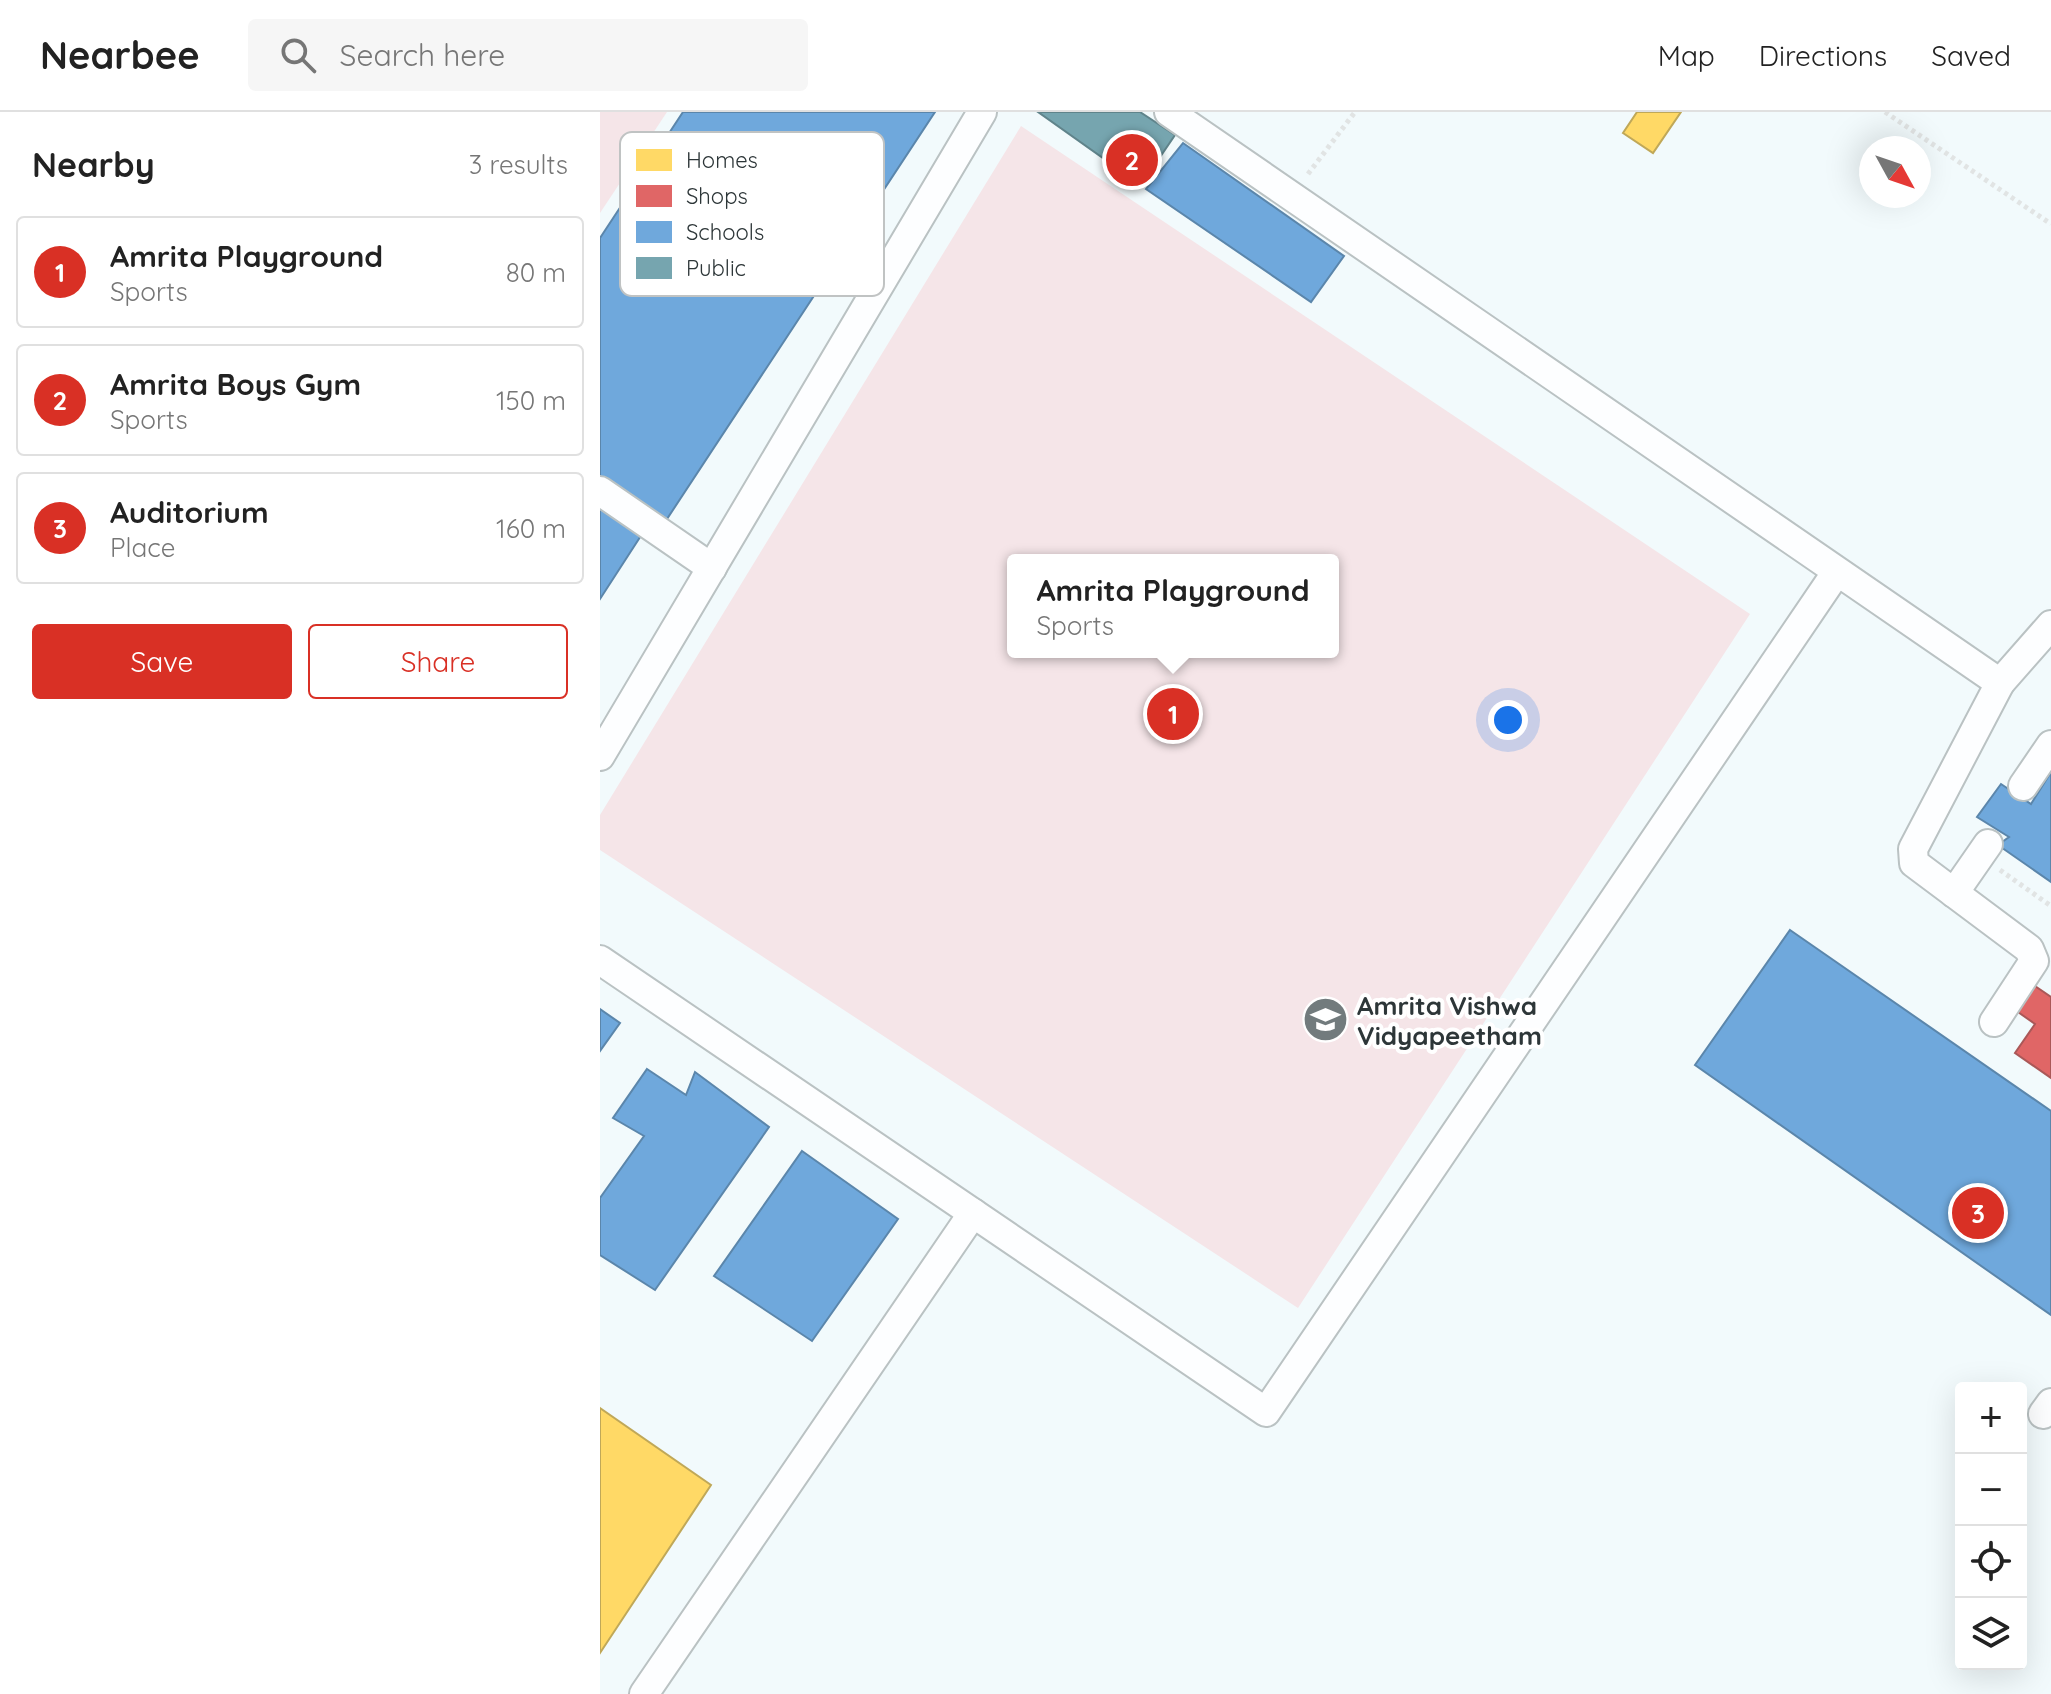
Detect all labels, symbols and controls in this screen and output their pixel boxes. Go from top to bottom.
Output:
search box [248,19,808,91]
text: Nearbee [40,31,200,79]
icon: search [276,33,320,77]
text: Search here [340,36,505,74]
text: Map [1658,38,1715,73]
text: Directions [1759,38,1887,73]
text: Saved [1931,38,2011,73]
pin: 2 [1106,130,1158,190]
legend [620,132,884,296]
north arrow [1859,136,1931,208]
text: Nearby [32,143,155,186]
text: Homes [686,146,758,174]
text: 3 results [469,148,568,181]
text: Shops [686,182,748,210]
text: Schools [686,218,764,246]
text: Amrita Playground [110,237,383,275]
text: Public [686,254,746,282]
text: 1 [55,256,65,289]
text: 80 m [506,256,566,289]
text: Sports [110,275,188,308]
text: Amrita Boys Gym [110,365,361,403]
text: 2 [53,384,67,417]
text: 150 m [496,384,566,417]
text: Sports [110,403,188,436]
text: Auditorium [110,493,269,531]
text: 3 [53,512,67,545]
text: 160 m [496,512,566,545]
text: Place [110,531,175,564]
popup [1007,554,1339,658]
text: Amrita Playground [1036,571,1310,609]
text: Sports [1036,609,1114,642]
button: Save [32,624,292,699]
button: Share [308,624,568,699]
pin: 1 [1147,684,1199,744]
your location [1488,700,1528,740]
place label: Amrita Vishwa Vidyapeetham [1357,989,1542,1052]
school or university icon: Amrita Vishwa Vidyapeetham [1302,996,1350,1044]
pin: 3 [1952,1183,2004,1243]
map controls [1955,1382,2027,1670]
button: + [1955,1382,2027,1454]
button: − [1955,1454,2027,1526]
button: locate [1955,1526,2027,1598]
button: layers [1955,1598,2027,1670]

